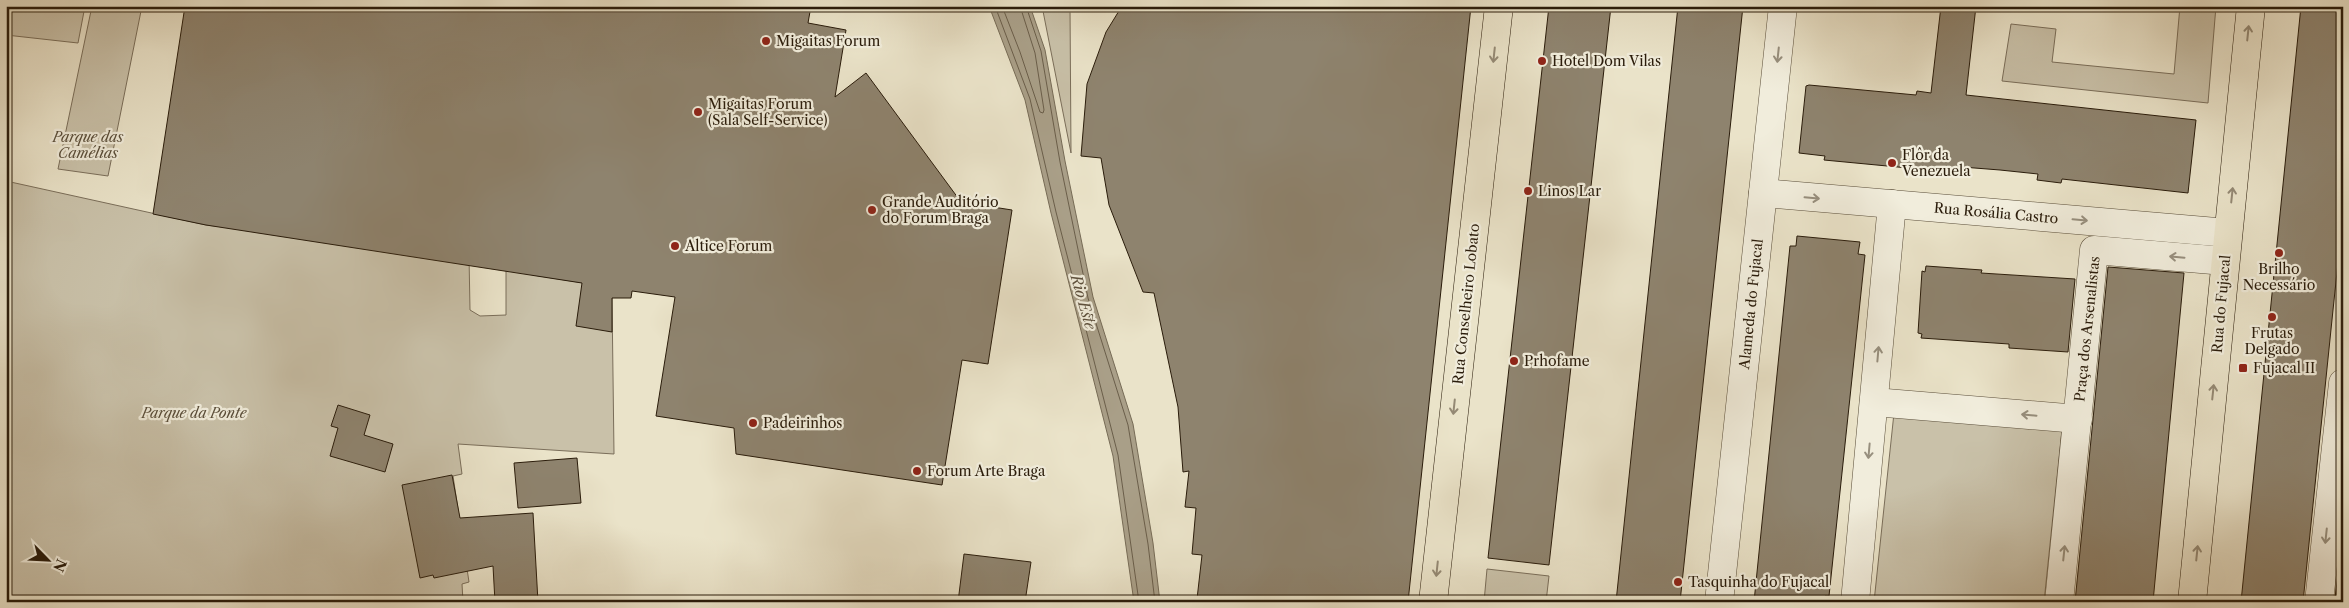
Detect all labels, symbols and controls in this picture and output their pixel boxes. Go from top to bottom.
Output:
one-way arrow [2243,26,2253,42]
place label: Migaitas Forum [776,32,880,50]
marker: Migaitas Forum [760,35,772,47]
one-way arrow [1489,46,1499,62]
one-way arrow [1773,46,1783,62]
place label: Hotel Dom Vilas [1552,52,1661,70]
marker: Hotel Dom Vilas [1536,55,1548,67]
place label: Migaitas Forum (Sala Self-Service) [708,95,828,129]
marker: Migaitas Forum (Sala Self-Service) [692,106,704,118]
park label: Parque das Camélias [52,128,124,162]
place label: Flôr da Venezuela [1901,146,1971,180]
marker: Flôr da Venezuela [1886,157,1898,169]
place label: Linos Lar [1538,182,1601,200]
marker: Linos Lar [1522,185,1534,197]
one-way arrow [2227,187,2236,203]
place label: Grande Auditório do Forum Braga [882,193,999,227]
one-way arrow [1804,193,1820,202]
street label: Rua Rosália Castro [1933,199,2059,227]
marker: Grande Auditório do Forum Braga [866,204,878,216]
one-way arrow [2072,216,2088,225]
street label: Rua Conselheiro Lobato [1449,222,1483,386]
place label: Altice Forum [684,237,772,255]
street label: Alameda do Fujacal [1735,238,1767,371]
marker: Altice Forum [669,240,681,252]
marker: Brilho Necessário [2273,247,2285,259]
one-way arrow [2169,252,2185,262]
street label: Rua do Fujacal [2208,254,2234,354]
street label: Praça dos Arsenalistas [2070,255,2104,403]
place label: Brilho Necessário [2243,260,2315,294]
water label: Rio Este [1066,271,1101,332]
marker: Frutas Delgado [2266,311,2278,323]
place label: Frutas Delgado [2244,324,2300,358]
one-way arrow [1874,346,1883,362]
place label: Prhofame [1524,352,1590,370]
marker: Prhofame [1508,355,1520,367]
place label: Fujacal II [2253,359,2315,377]
marker: Fujacal II [2237,362,2249,374]
one-way arrow [2208,384,2218,400]
one-way arrow [1449,399,1459,415]
park label: Parque da Ponte [141,404,248,422]
one-way arrow [2022,410,2038,419]
place label: Padeirinhos [763,414,842,432]
marker: Padeirinhos [747,417,759,429]
one-way arrow [1864,442,1874,458]
place label: Forum Arte Braga [927,462,1046,480]
marker: Forum Arte Braga [911,465,923,477]
one-way arrow [2321,527,2331,543]
north arrow [22,536,72,586]
one-way arrow [2059,546,2069,562]
one-way arrow [2192,546,2202,562]
text: N [49,556,71,575]
one-way arrow [1432,561,1442,577]
place label: Tasquinha do Fujacal [1688,573,1829,591]
marker: Tasquinha do Fujacal [1672,576,1684,588]

